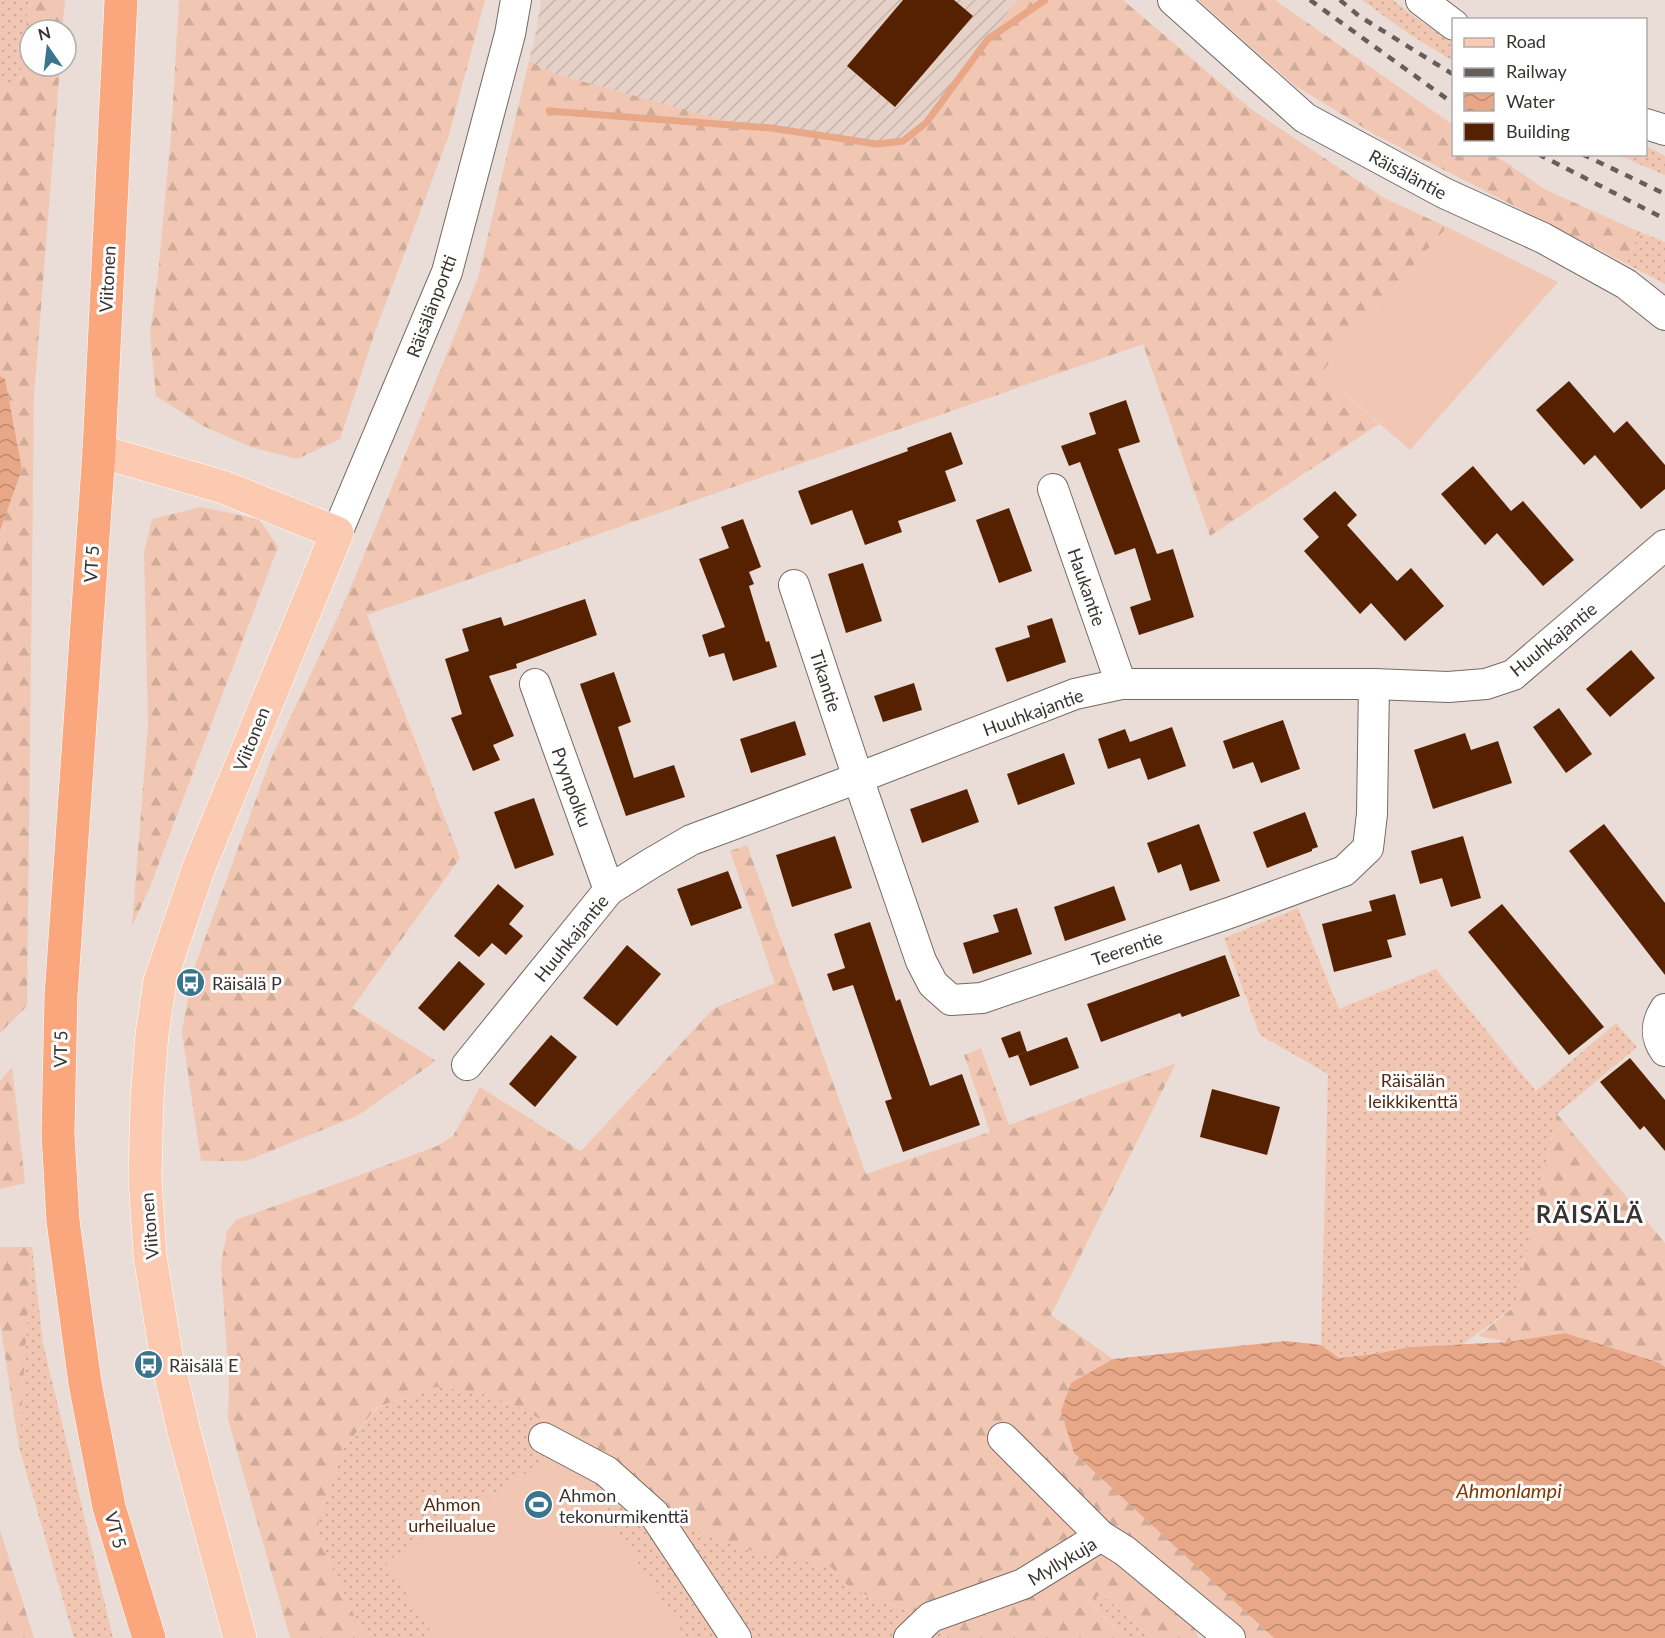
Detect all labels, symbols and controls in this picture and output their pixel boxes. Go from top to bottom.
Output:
north arrow [18,18,78,78]
legend [1452,18,1647,156]
text: N [36,22,53,44]
text: Road [1506,30,1546,52]
text: Railway [1506,60,1567,82]
text: Water [1506,90,1555,112]
text: Building [1506,120,1570,142]
street label: Räisäläntie [1365,144,1451,204]
street label: Viitonen [94,245,120,313]
street label: Räisälänportti [401,252,461,360]
street label: VT 5 [79,545,103,583]
street label: Haukantie [1063,545,1111,629]
street label: Huuhkajantie [1505,597,1601,681]
street label: Tikantie [806,647,846,715]
street label: Huuhkajantie [980,684,1086,740]
street label: Viitonen [228,704,274,774]
street label: Pyynpolku [547,744,597,830]
street label: Huuhkajantie [529,890,613,986]
street label: Teerentie [1089,926,1165,970]
bus stop icon: Räisälä P [175,967,207,999]
place label: Räisälä P [212,972,282,994]
street label: VT 5 [49,1030,71,1068]
park label: Räisälän leikkikenttä [1368,1069,1458,1112]
street label: Viitonen [135,1192,163,1260]
district label: RÄISÄLÄ [1536,1199,1644,1228]
bus stop icon: Räisälä E [132,1349,164,1381]
place label: Räisälä E [169,1354,238,1376]
water label: Ahmonlampi [1455,1478,1562,1502]
place label: Ahmon tekonurmikenttä [559,1484,689,1527]
sports icon: Ahmon tekonurmikenttä [522,1489,554,1521]
park label: Ahmon urheilualue [408,1493,496,1536]
street label: VT 5 [100,1509,132,1551]
street label: Myllykuja [1024,1532,1100,1590]

